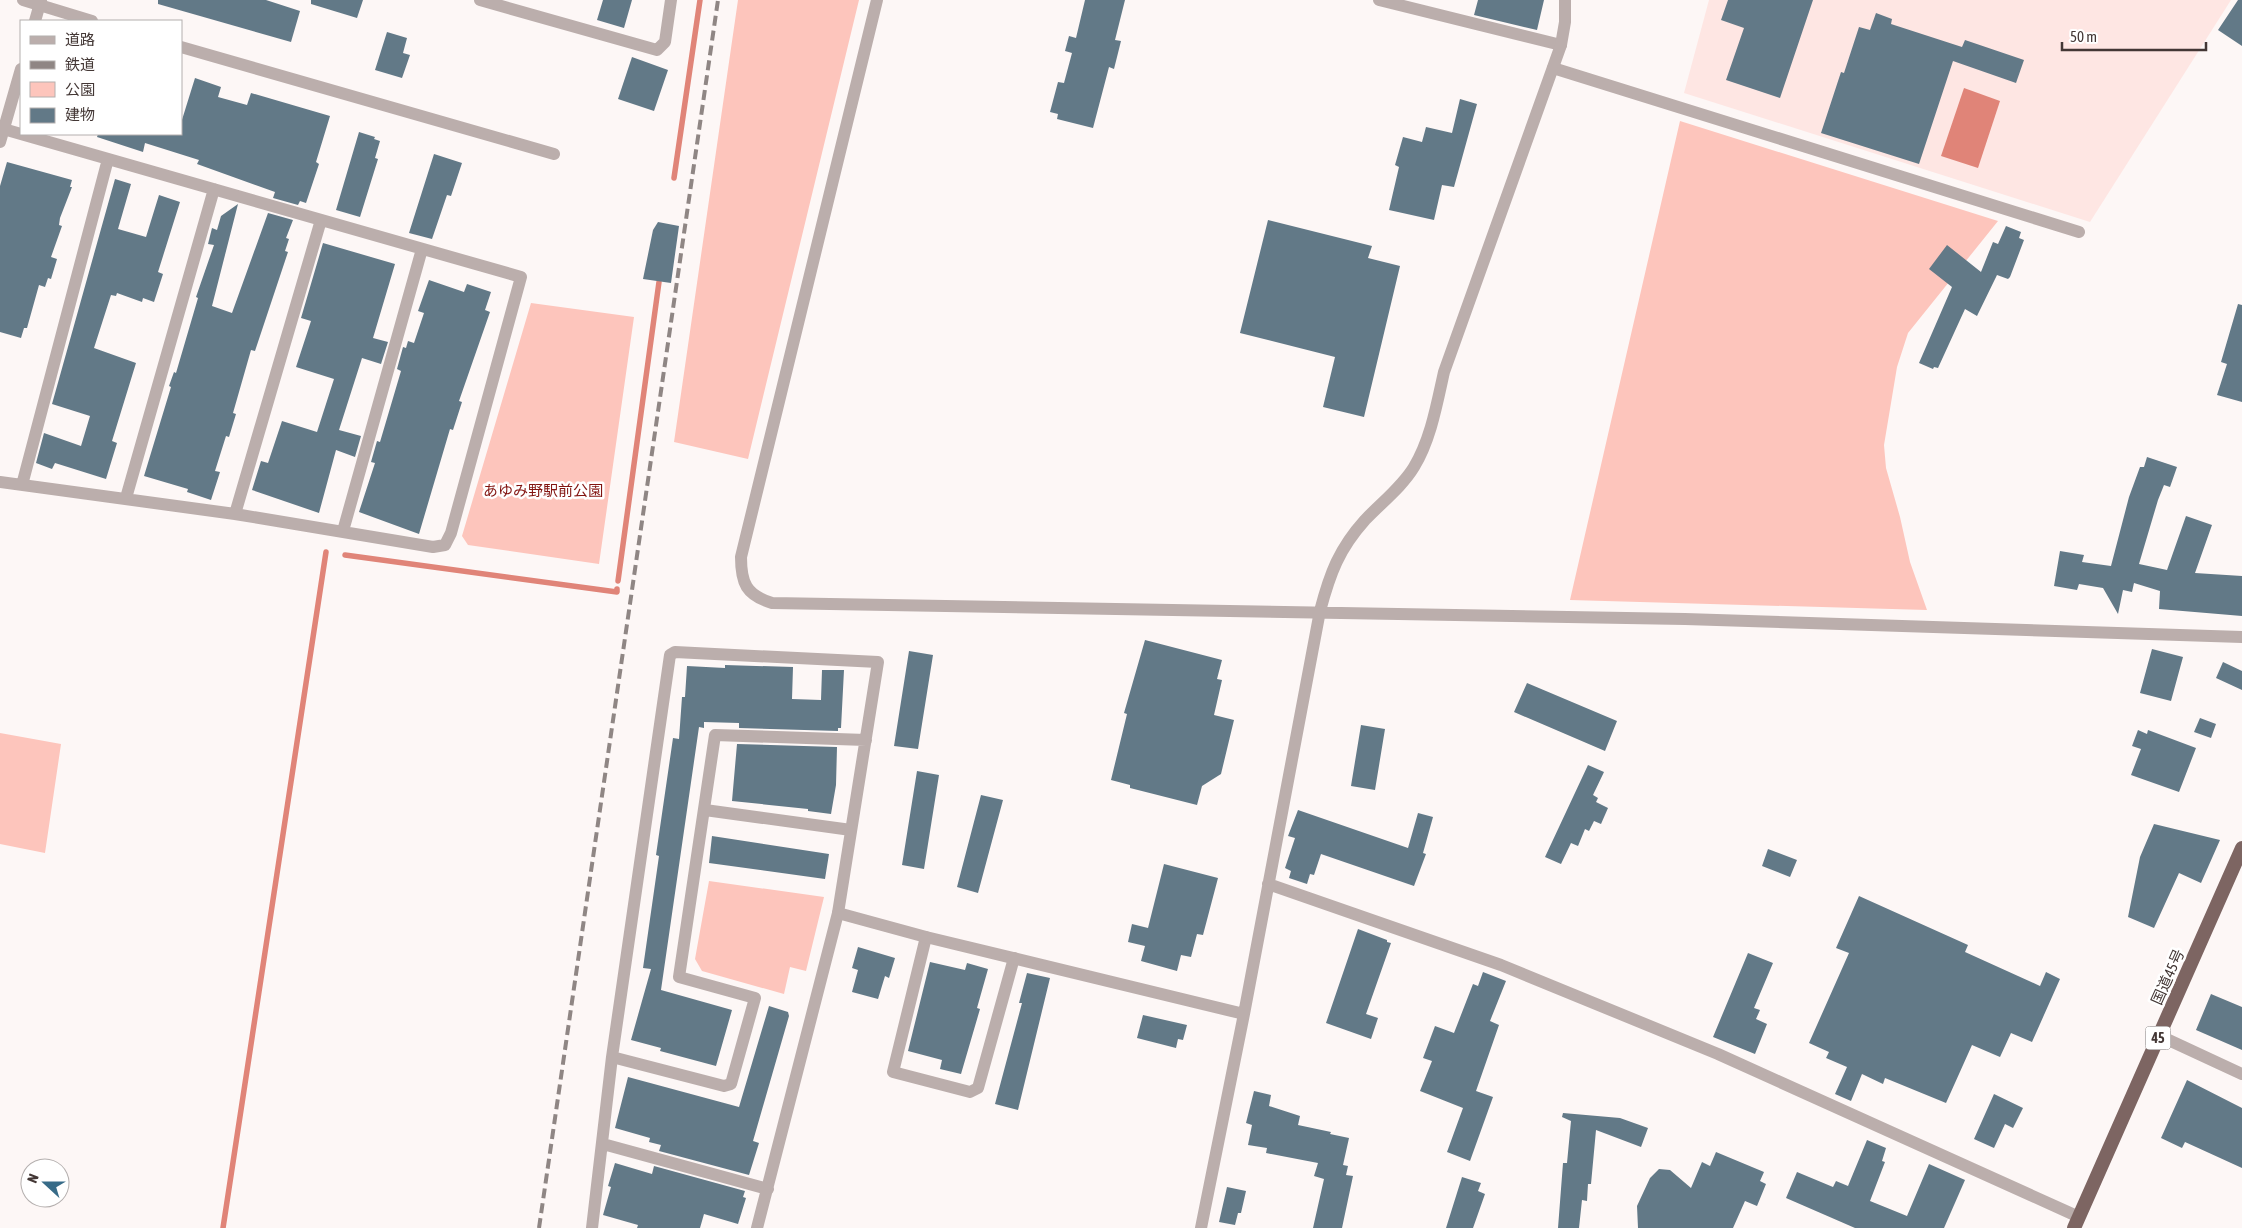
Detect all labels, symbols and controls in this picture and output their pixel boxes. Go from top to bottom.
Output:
legend [20,20,182,135]
scale bar [2062,20,2206,52]
text: 50 m [2070,28,2097,45]
text: 道路 [65,31,95,48]
text: 鉄道 [65,56,95,73]
text: 公園 [65,81,95,98]
text: 建物 [65,106,95,123]
park label: あゆみ野駅前公園 [483,482,603,499]
street label: 国道45号 [2148,946,2187,1007]
road number: 45 [2146,1026,2170,1050]
north arrow [20,1158,70,1208]
text: N [24,1172,42,1185]

